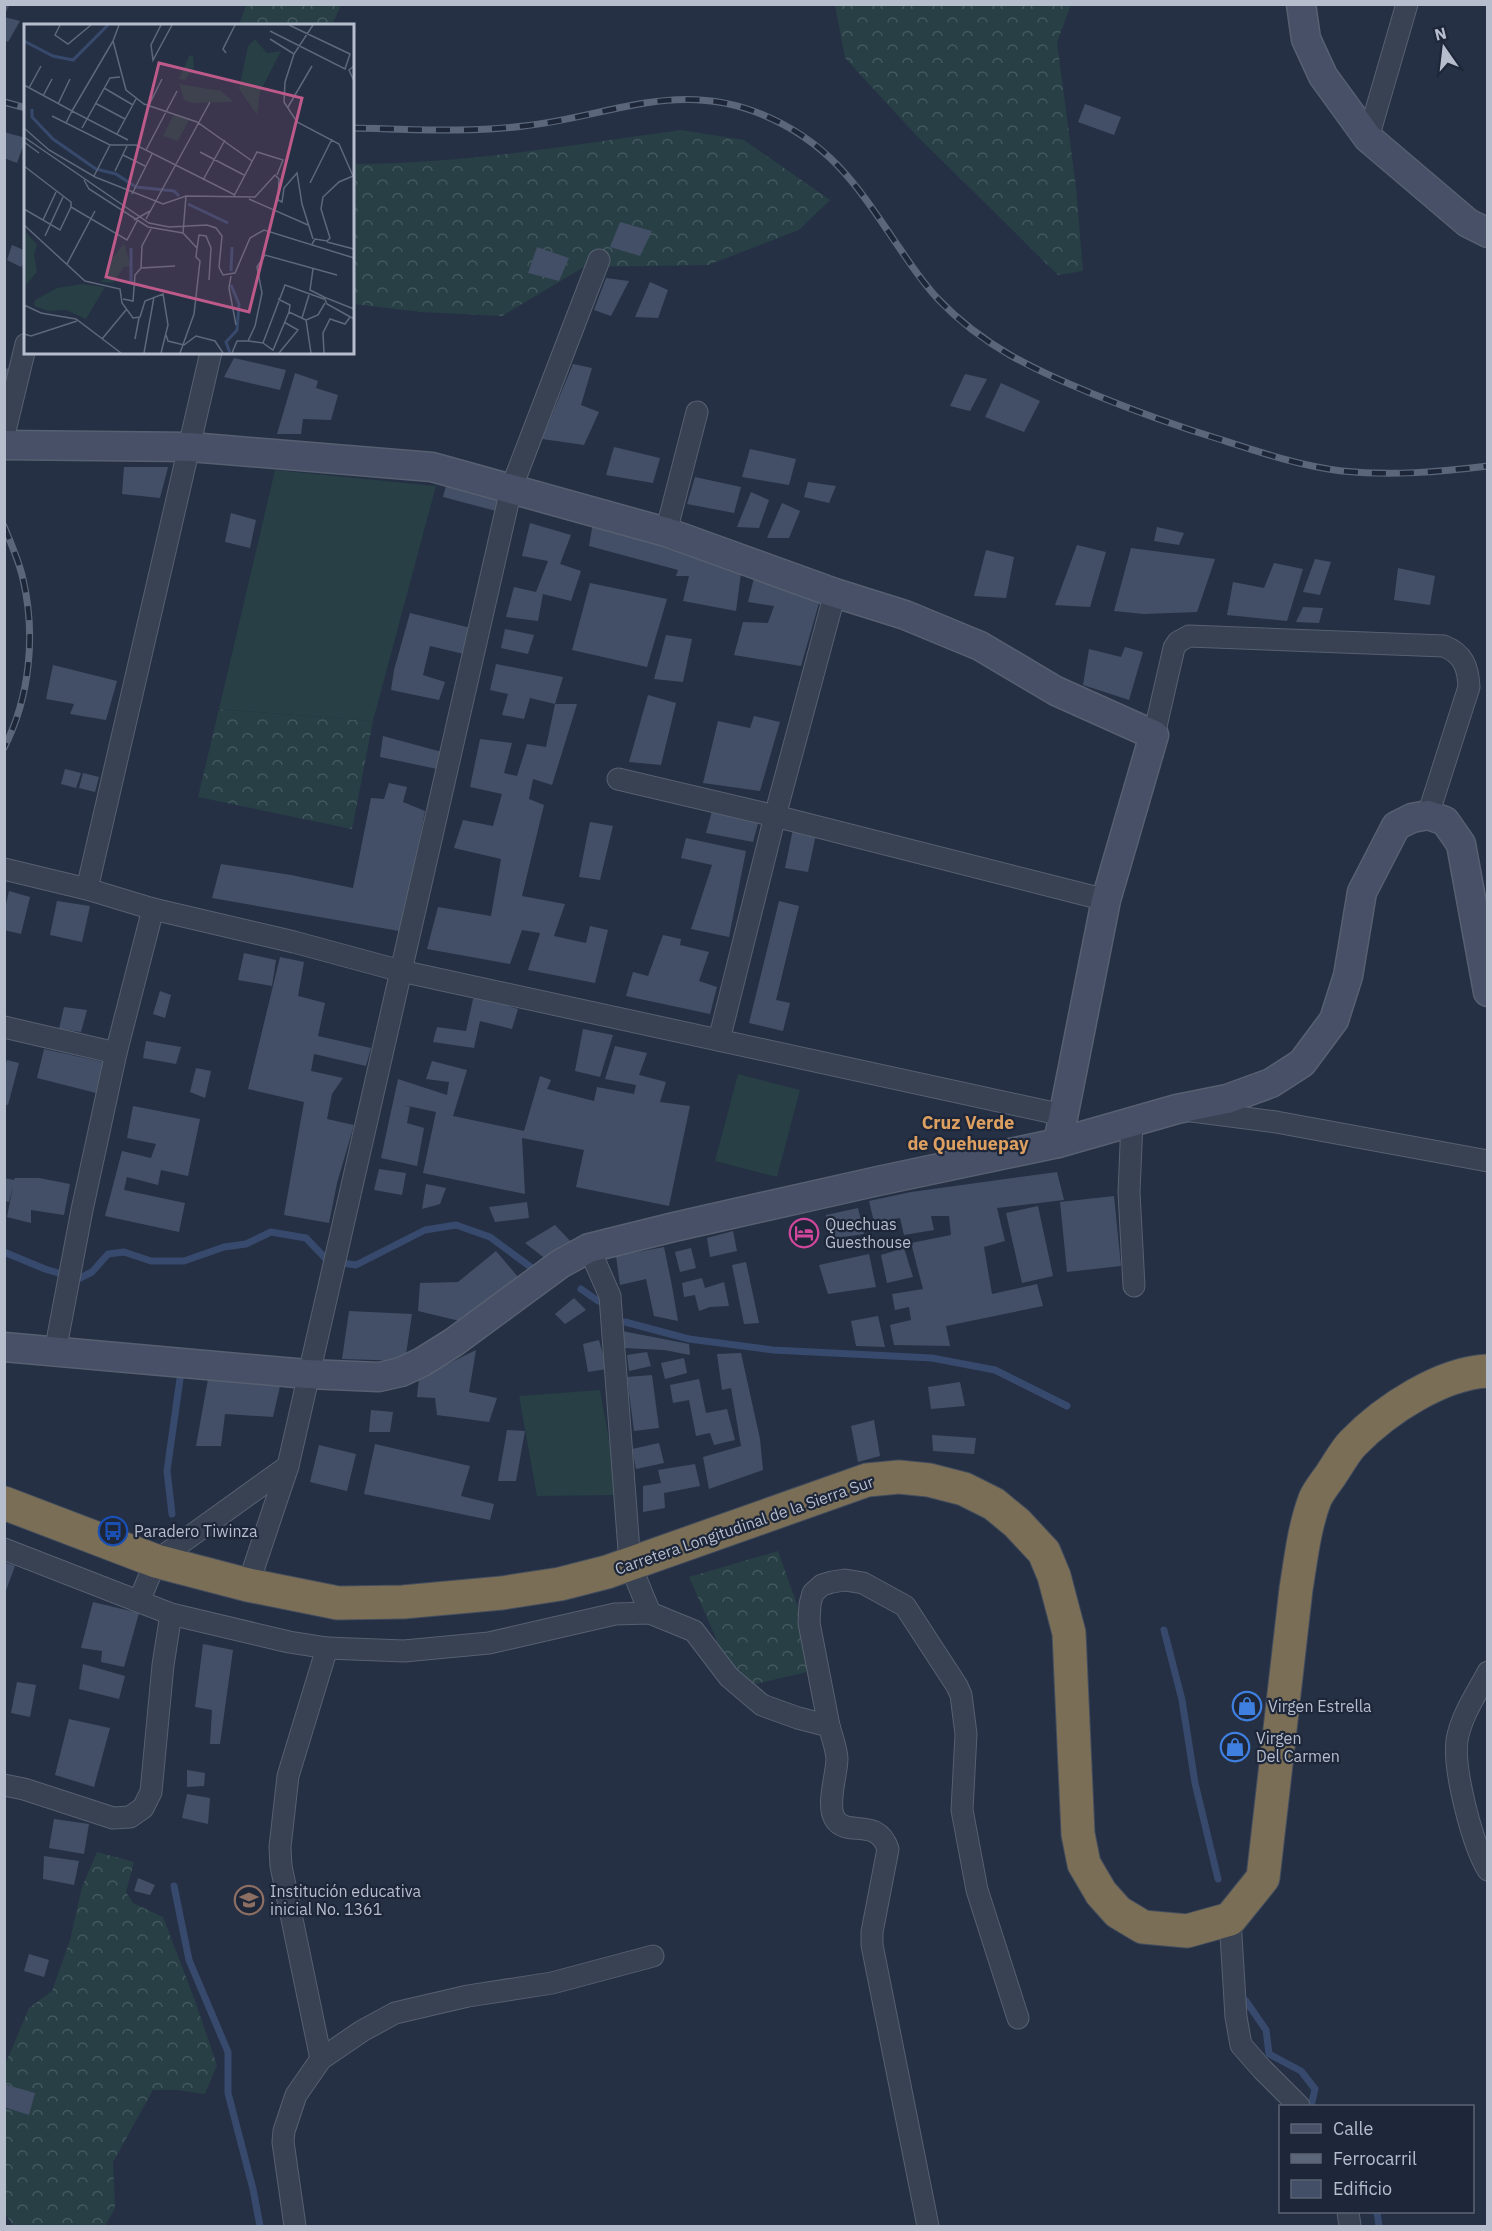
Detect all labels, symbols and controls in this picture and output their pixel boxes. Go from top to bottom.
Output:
north arrow [1414,18,1474,78]
text: N [1432,22,1448,45]
inset map [24,24,354,354]
district label: Cruz Verde de Quehuepay [907,1111,1029,1155]
place label: Quechuas Guesthouse [825,1214,911,1252]
hotel icon: Quechuas Guesthouse [788,1217,820,1249]
street label: Carretera Longitudinal de la Sierra Sur [612,1471,876,1579]
bus stop icon: Paradero Tiwinza [97,1515,129,1547]
place label: Paradero Tiwinza [134,1521,258,1541]
shop icon: Virgen Estrella [1231,1690,1263,1722]
place label: Virgen Estrella [1268,1696,1372,1716]
place label: Virgen Del Carmen [1256,1728,1340,1766]
shop icon: Virgen Del Carmen [1219,1731,1251,1763]
place label: Institución educativa inicial No. 1361 [270,1881,421,1919]
school or university icon: Institución educativa inicial No. 1361 [233,1884,265,1916]
legend [1279,2105,1474,2213]
text: Calle [1333,2117,1373,2140]
text: Ferrocarril [1333,2147,1417,2170]
text: Edificio [1333,2177,1392,2200]

